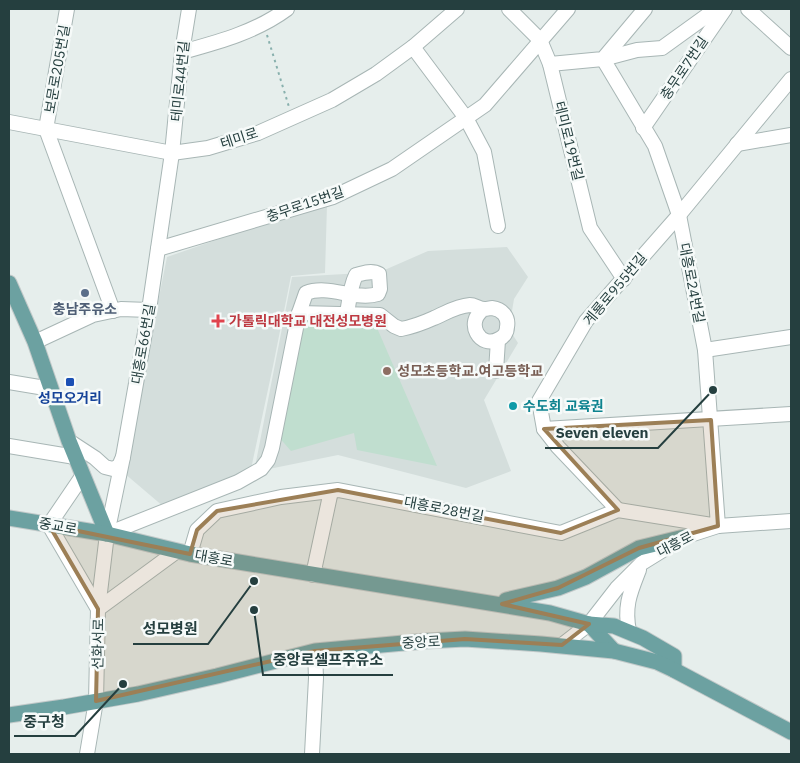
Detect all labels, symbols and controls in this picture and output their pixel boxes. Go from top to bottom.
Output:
street label: 보문로205번길 [40,23,74,115]
street label: 충무로7번길 [656,33,712,103]
street label: 테미로44번길 [167,40,193,122]
street label: 테미로19번길 [550,99,588,183]
street label: 테미로 [218,123,260,153]
street label: 충무로15번길 [264,182,346,226]
street label: 대흥로24번길 [675,241,709,325]
street label: 계룡로955번길 [579,249,651,329]
marker: 충남주유소 [79,287,91,299]
place label: 충남주유소 [53,300,117,318]
street label: 대흥로66번길 [127,302,159,386]
place label: 가톨릭대학교 대전성모병원 [229,312,387,330]
marker: 가톨릭대학교 대전성모병원 [211,314,225,328]
place label: 성모초등학교.여고등학교 [397,362,543,380]
marker: 성모초등학교.여고등학교 [381,365,393,377]
marker: 성모오거리 [64,376,76,388]
place label: 성모오거리 [38,389,102,407]
place label: 수도회 교육권 [523,397,604,415]
marker: 수도회 교육권 [507,400,519,412]
callout: Seven eleven [545,418,658,448]
text: Seven eleven [555,423,649,442]
street label: 대흥로28번길 [402,492,486,526]
street label: 중교로 [37,514,79,538]
street label: 대흥로 [654,527,696,561]
street label: 대흥로 [193,546,235,570]
callout: 성모병원 [133,614,208,644]
street label: 선화서로 [89,618,107,670]
text: 성모병원 [142,619,198,638]
street label: 중앙로 [401,632,441,652]
callout: 중앙로셀프주유소 [263,645,393,675]
text: 중앙로셀프주유소 [273,650,383,669]
callout: 중구청 [14,706,75,736]
text: 중구청 [23,712,65,731]

